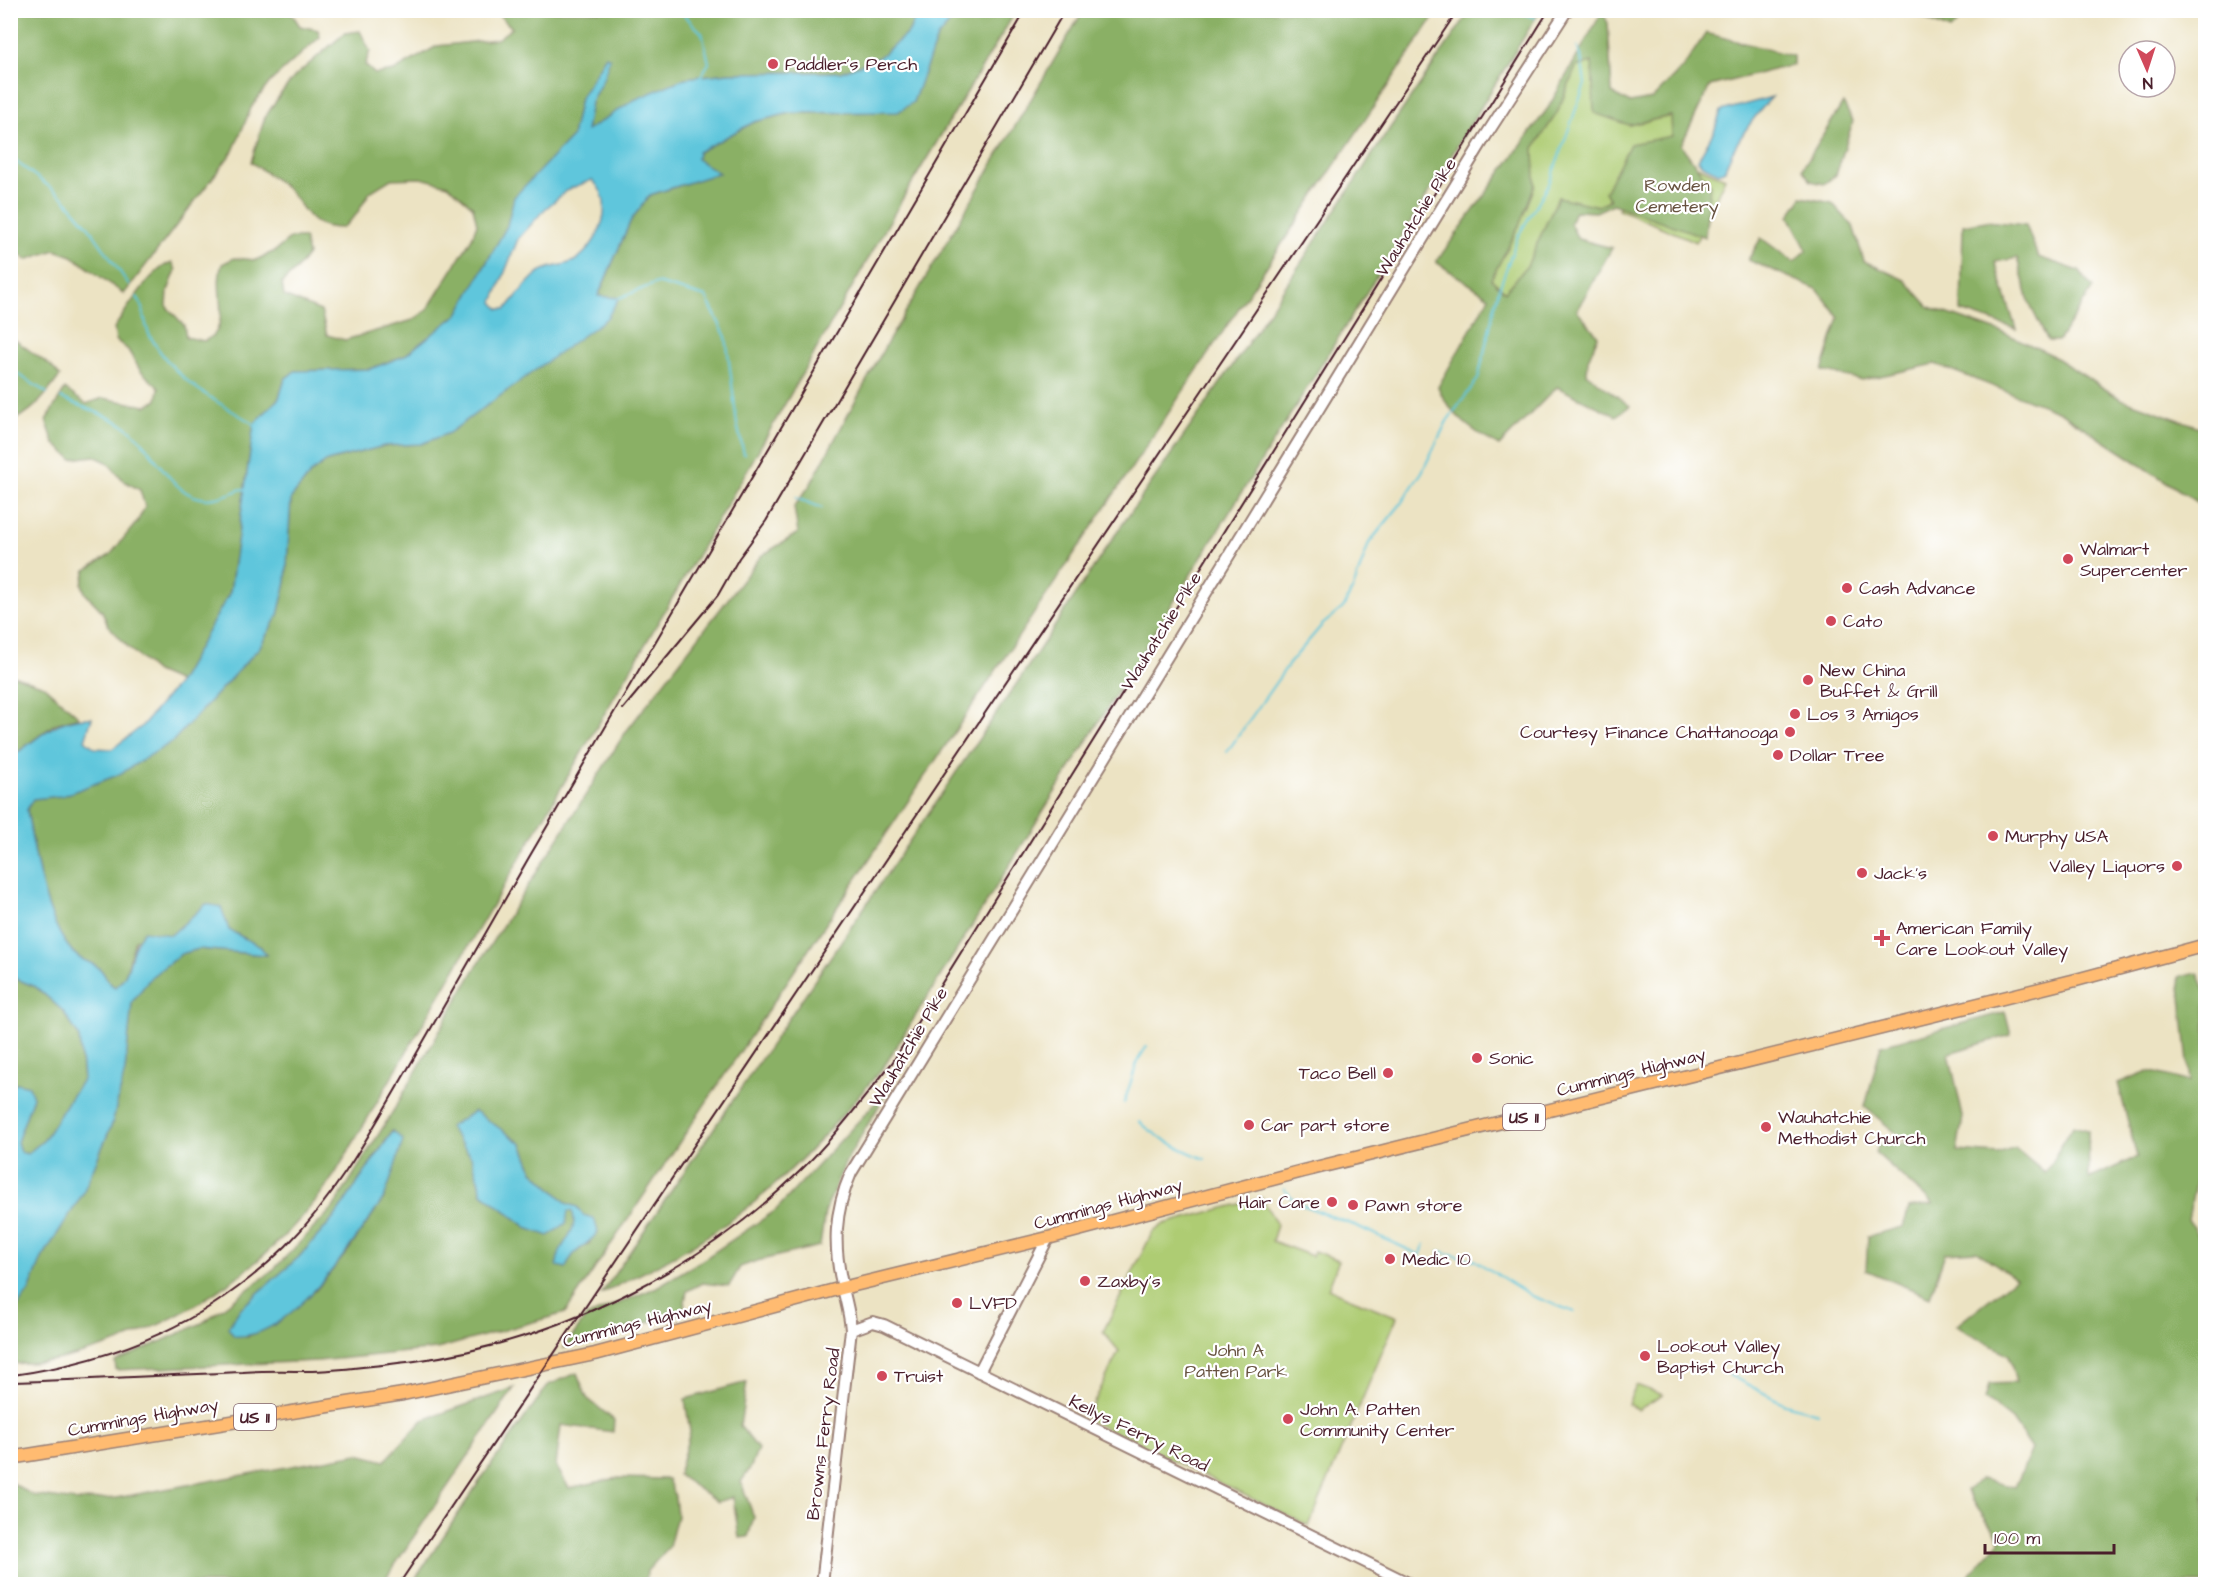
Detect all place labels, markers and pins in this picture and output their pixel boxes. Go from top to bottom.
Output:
place label: Paddler's Perch [785,52,917,77]
marker: Paddler's Perch [766,57,780,71]
place label: Walmart Supercenter [2080,537,2188,583]
marker: Walmart Supercenter [2061,552,2075,566]
place label: Cash Advance [1859,576,1976,601]
marker: Cash Advance [1840,581,1854,595]
place label: Cato [1843,609,1882,634]
marker: Cato [1824,614,1838,628]
place label: New China Buffet & Grill [1820,658,1938,704]
marker: New China Buffet & Grill [1801,673,1815,687]
place label: Los 3 Amigos [1807,702,1919,728]
marker: Los 3 Amigos [1788,707,1802,721]
place label: Courtesy Finance Chattanooga [1520,720,1778,746]
marker: Courtesy Finance Chattanooga [1783,725,1797,739]
place label: Dollar Tree [1790,743,1885,768]
marker: Dollar Tree [1771,748,1785,762]
place label: Murphy USA [2005,824,2109,850]
marker: Murphy USA [1986,829,2000,843]
place label: Valley Liquors [2049,854,2165,880]
marker: Valley Liquors [2170,859,2184,873]
place label: Jack's [1874,861,1927,886]
marker: Jack's [1855,866,1869,880]
place label: American Family Care Lookout Valley [1896,916,2068,963]
marker: American Family Care Lookout Valley [1873,929,1891,947]
place label: Sonic [1489,1046,1534,1071]
marker: Sonic [1470,1051,1484,1065]
place label: Taco Bell [1299,1061,1376,1086]
marker: Taco Bell [1381,1066,1395,1080]
place label: Wauhatchie Methodist Church [1778,1105,1926,1151]
place label: Car part store [1261,1113,1390,1138]
marker: Car part store [1242,1118,1256,1132]
marker: Wauhatchie Methodist Church [1759,1120,1773,1134]
place label: Hair Care [1239,1190,1320,1215]
place label: Pawn store [1365,1193,1463,1218]
marker: Hair Care [1325,1195,1339,1209]
marker: Pawn store [1346,1198,1360,1212]
place label: Medic 10 [1402,1247,1471,1272]
marker: Medic 10 [1383,1252,1397,1266]
place label: Zaxby's [1097,1269,1161,1295]
marker: Zaxby's [1078,1274,1092,1288]
place label: LVFD [969,1291,1017,1316]
marker: LVFD [950,1296,964,1310]
place label: Lookout Valley Baptist Church [1657,1334,1784,1380]
marker: Lookout Valley Baptist Church [1638,1349,1652,1363]
place label: Truist [894,1364,944,1389]
marker: Truist [875,1369,889,1383]
place label: John A. Patten Community Center [1300,1397,1455,1444]
marker: John A. Patten Community Center [1281,1412,1295,1426]

